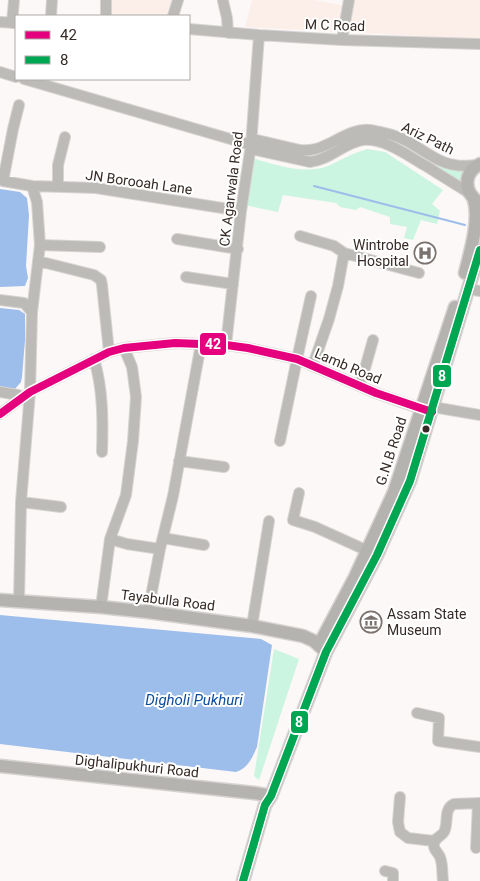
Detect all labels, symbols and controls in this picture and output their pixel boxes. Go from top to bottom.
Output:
legend [15,15,190,80]
street label: M C Road [305,16,365,34]
text: 42 [60,26,77,44]
text: 8 [60,51,68,69]
street label: Ariz Path [399,118,457,158]
street label: CK Agarwala Road [216,131,246,247]
street label: JN Borooah Lane [85,167,193,197]
place label: Wintrobe Hospital [353,237,409,269]
hospital icon: Wintrobe Hospital [413,241,437,265]
line badge: 42 [199,332,227,356]
text: 42 [205,336,221,352]
street label: Lamb Road [312,345,384,387]
line badge: 8 [432,364,452,388]
text: 8 [438,368,446,384]
street label: G.N.B Road [372,415,410,487]
unlabelled marker [421,424,431,434]
street label: Tayabulla Road [120,586,216,614]
place label: Assam State Museum [387,606,466,638]
museum icon: Assam State Museum [359,610,383,634]
water label: Digholi Pukhuri [145,691,243,709]
line badge: 8 [290,710,309,734]
text: 8 [295,714,303,730]
street label: Dighalipukhuri Road [74,752,200,780]

